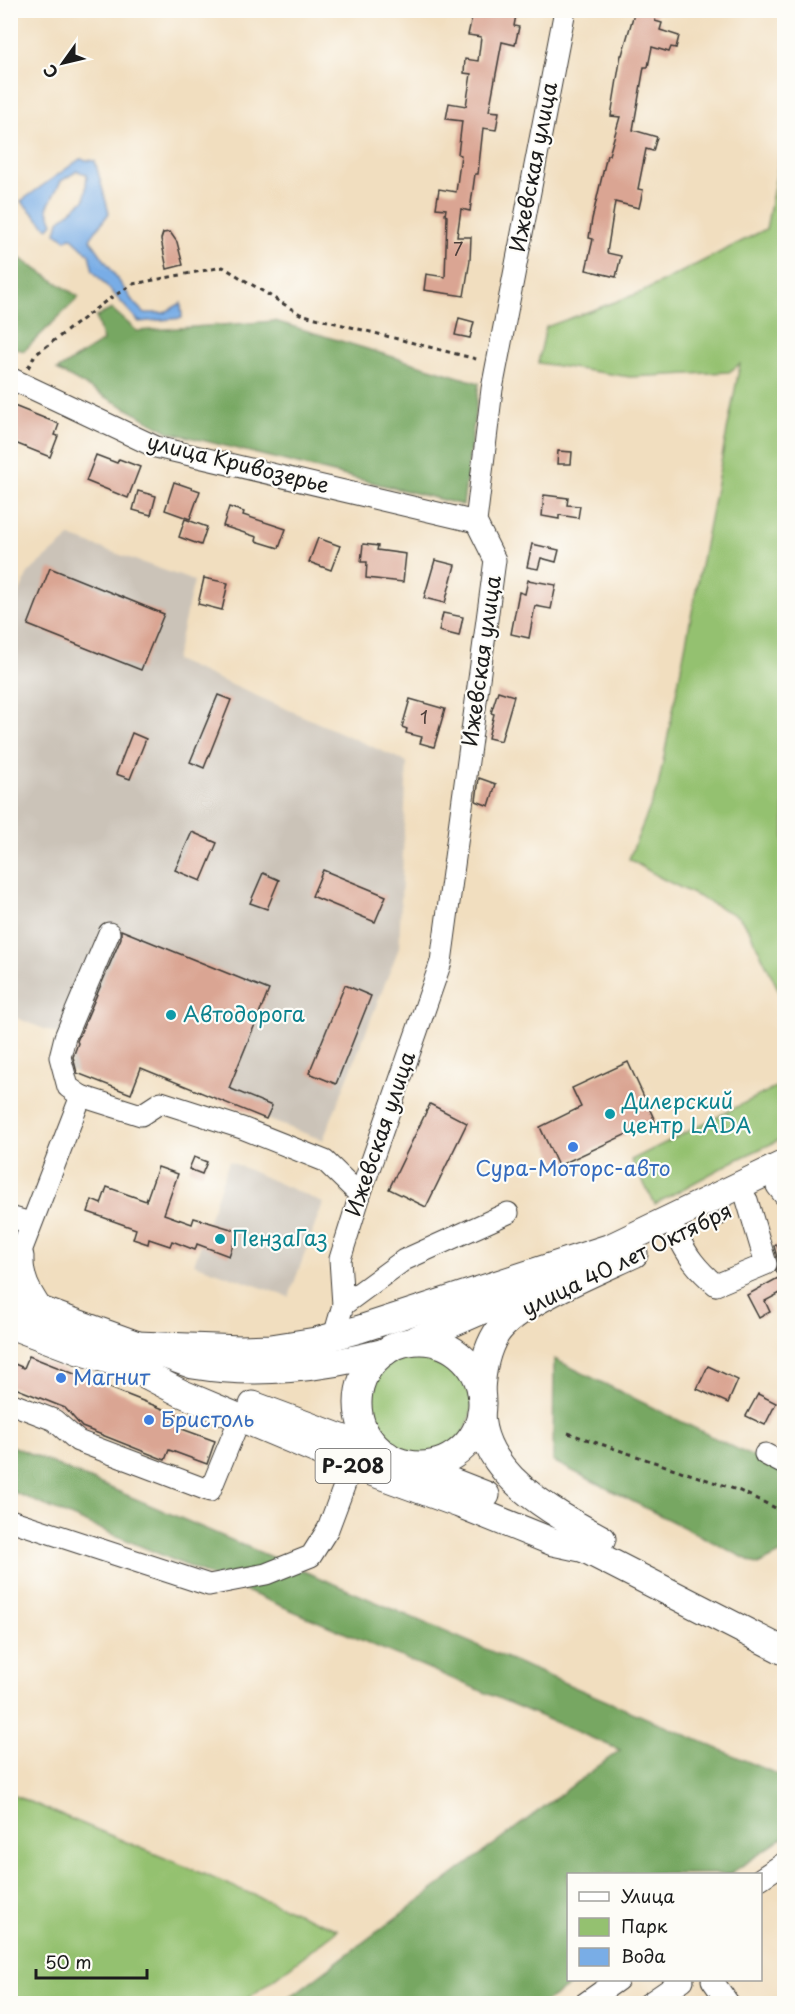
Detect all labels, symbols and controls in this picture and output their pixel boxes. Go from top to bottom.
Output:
north arrow [33,33,93,93]
text: С [36,60,63,84]
street label: Ижевская улица [500,78,564,254]
house number: 7 [453,235,463,262]
street label: улица Кривозерье [144,424,333,500]
street label: Ижевская улица [452,572,508,748]
house number: 1 [420,703,428,730]
place label: Автодорога [183,997,305,1029]
marker: Автодорога [164,1008,178,1022]
street label: Ижевская улица [336,1046,423,1220]
place label: Дилерский центр LADA [621,1084,752,1140]
marker: Дилерский центр LADA [603,1107,617,1121]
marker: Сура-Моторс-авто [566,1140,580,1154]
place label: Сура-Моторс-авто [475,1151,671,1183]
street label: улица 40 лет Октября [516,1193,737,1323]
place label: ПензаГаз [232,1221,328,1253]
marker: ПензаГаз [213,1232,227,1246]
place label: Магнит [73,1360,150,1392]
marker: Магнит [54,1371,68,1385]
place label: Бристоль [161,1402,254,1434]
marker: Бристоль [142,1413,156,1427]
road number: Р-208 [316,1449,391,1483]
legend [567,1873,762,1981]
text: Улица [621,1882,675,1909]
text: Парк [621,1912,668,1939]
scale bar [36,1942,147,1980]
text: Вода [621,1942,666,1969]
text: 50 m [45,1948,92,1975]

